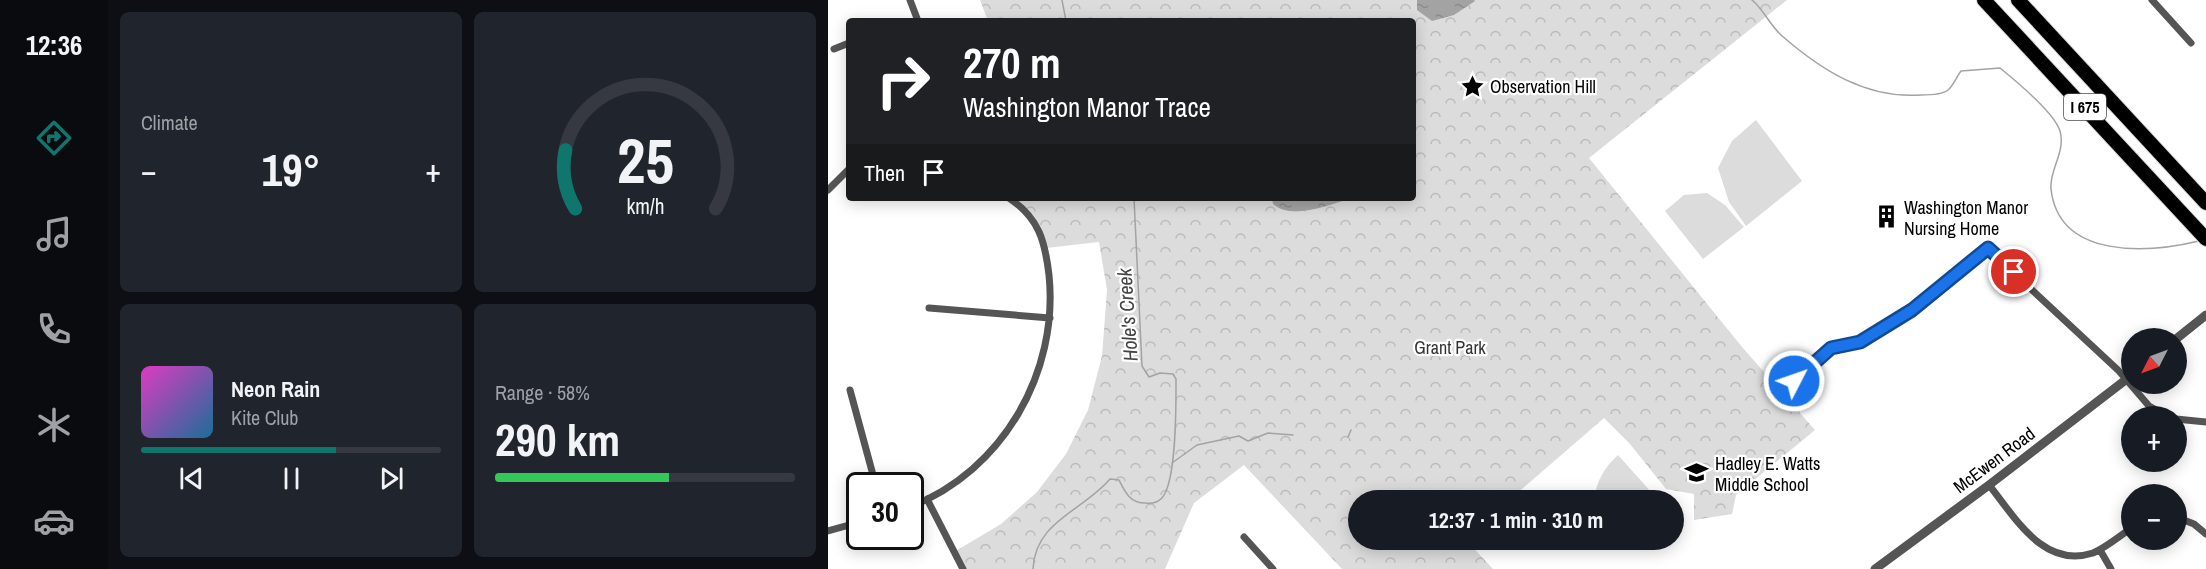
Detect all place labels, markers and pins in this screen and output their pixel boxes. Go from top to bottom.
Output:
place icon: Observation Hill [1459,73,1485,99]
place label: Observation Hill [1490,74,1596,99]
place label: Washington Manor Nursing Home [1904,195,2028,241]
building icon: Washington Manor Nursing Home [1873,204,1899,230]
pin [1988,246,2039,297]
place label: Hadley E. Watts Middle School [1715,451,1820,497]
school or university icon: Hadley E. Watts Middle School [1684,460,1710,486]

